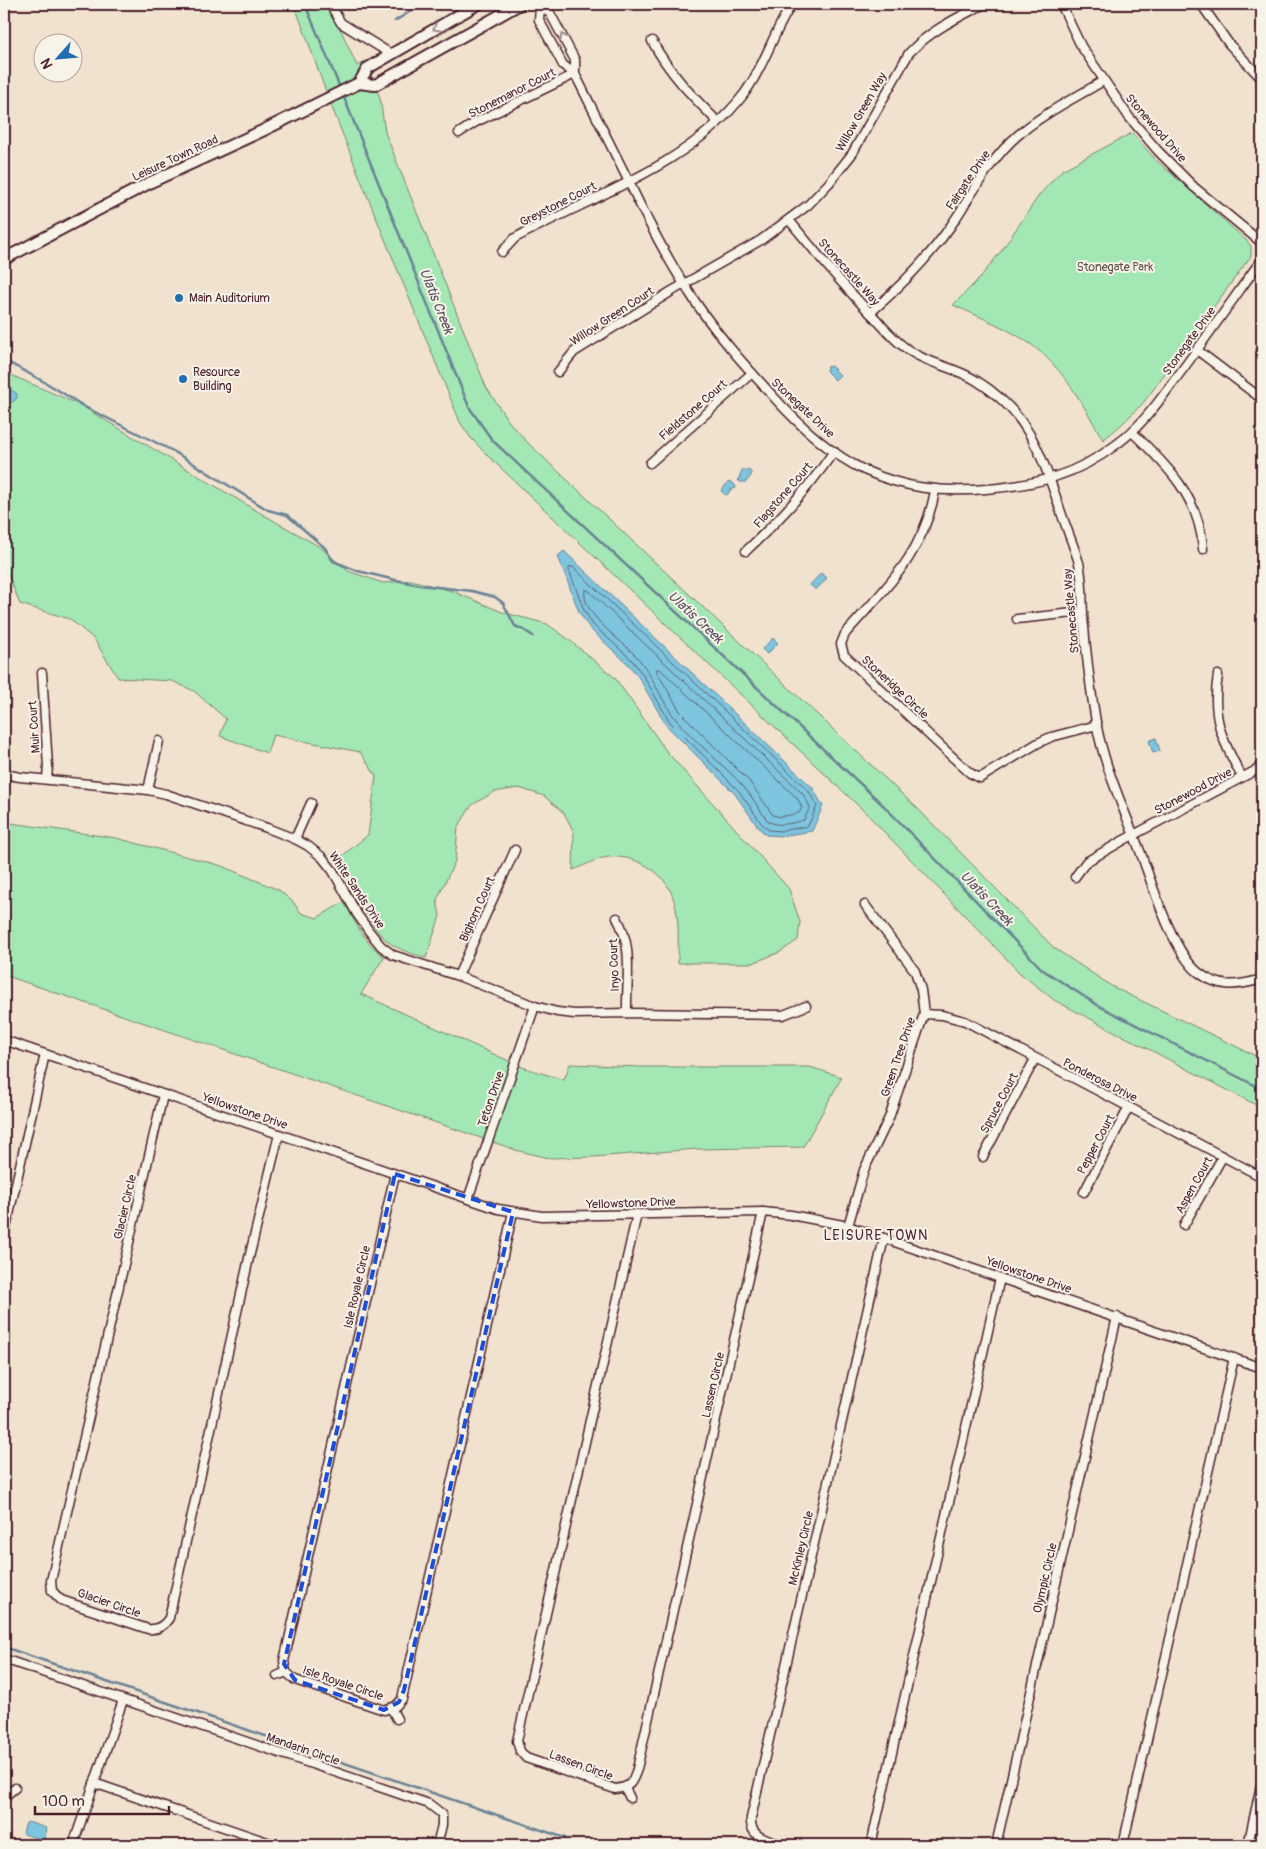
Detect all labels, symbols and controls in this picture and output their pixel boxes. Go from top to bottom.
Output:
one-way arrow [432,22,441,32]
north arrow [32,32,82,82]
one-way arrow [559,34,569,43]
text: N [37,56,57,72]
street label: Stonemanor Court [466,65,559,122]
street label: Willow Green Way [833,70,890,155]
street label: Stonewood Drive [1122,91,1190,166]
street label: Leisure Town Road [130,132,221,185]
street label: Fairgate Drive [943,148,994,213]
street label: Greystone Court [517,179,599,230]
street label: Stonecastle Way [815,236,883,309]
park label: Stonegate Park [1077,260,1153,275]
water label: Ulatis Creek [416,266,458,337]
street label: Willow Green Court [567,284,657,349]
place label: Main Auditorium [189,291,270,306]
marker: Main Auditorium [173,292,185,304]
street label: Stonegate Drive [1159,304,1219,379]
place label: Resource Building [193,365,240,394]
marker: Resource Building [177,373,189,385]
street label: Stonegate Drive [768,375,837,442]
street label: Fieldstone Court [656,377,730,444]
street label: Flagstone Court [751,459,816,531]
street label: Stonecastle Way [1060,568,1083,654]
water label: Ulatis Creek [665,588,728,648]
street label: Stoneridge Circle [858,652,931,722]
street label: Muir Court [25,700,44,754]
street label: Stonewood Drive [1152,765,1235,818]
street label: White Sands Drive [325,849,388,932]
water label: Ulatis Creek [957,868,1018,930]
street label: Bighorn Court [456,874,499,944]
street label: Inyo Court [606,938,623,992]
street label: Green Tree Drive [878,1015,919,1099]
street label: Ponderosa Drive [1060,1055,1139,1106]
street label: Teton Drive [475,1069,508,1129]
street label: Spruce Court [977,1070,1022,1136]
street label: Yellowstone Drive [199,1090,290,1133]
street label: Pepper Court [1074,1112,1119,1177]
street label: Aspen Court [1173,1154,1216,1216]
street label: Glacier Circle [111,1173,140,1241]
street label: Yellowstone Drive [585,1194,676,1213]
district label: LEISURE TOWN [823,1227,929,1244]
street label: Isle Royale Circle [341,1244,374,1330]
street label: Yellowstone Drive [983,1254,1074,1297]
street label: Lassen Circle [699,1351,728,1419]
street label: McKinley Circle [786,1509,817,1587]
street label: Olympic Circle [1030,1542,1061,1615]
street label: Glacier Circle [75,1586,143,1621]
street label: Isle Royale Circle [301,1663,385,1704]
street label: Mandarin Circle [264,1730,342,1769]
street label: Lassen Circle [547,1747,615,1784]
scale bar [35,1784,169,1816]
text: 100 m [42,1792,85,1811]

